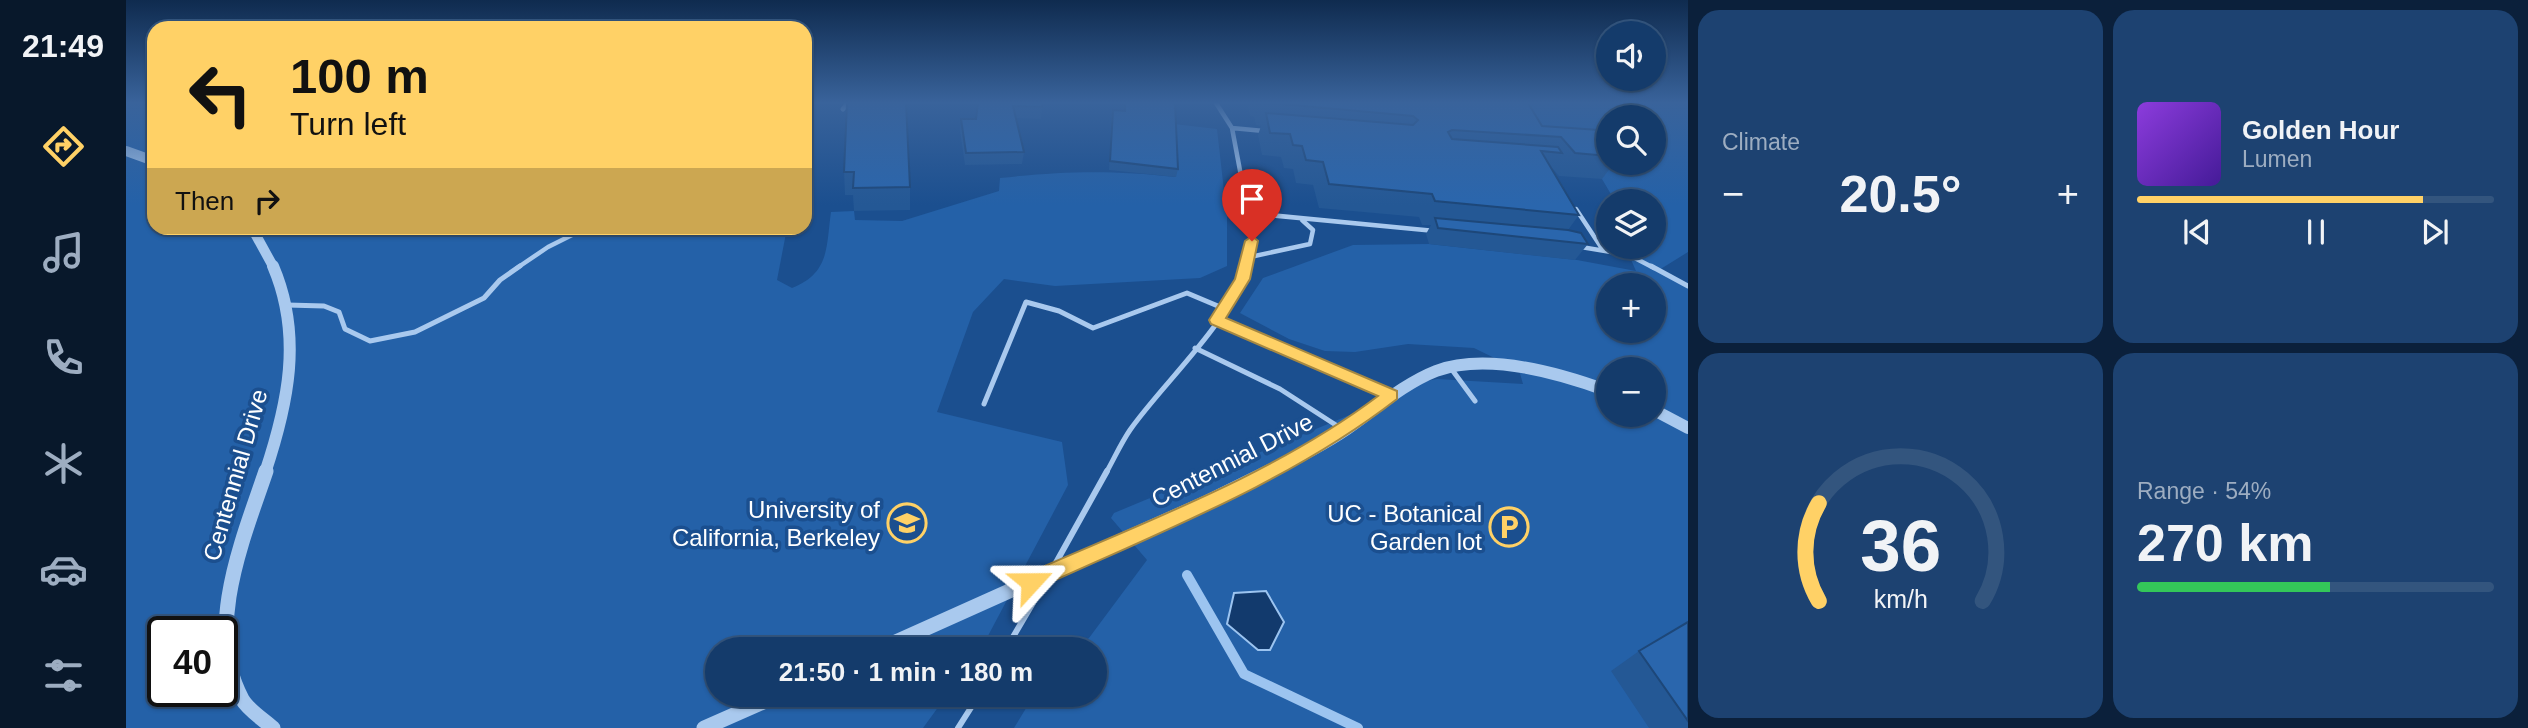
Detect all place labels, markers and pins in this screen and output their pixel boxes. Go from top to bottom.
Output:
pin [1222,169,1282,241]
place label: University of California, Berkeley [672,496,880,551]
place label: UC - Botanical Garden lot [1327,500,1482,555]
school or university icon: University of California, Berkeley [886,502,928,544]
parking icon: UC - Botanical Garden lot [1488,506,1530,548]

